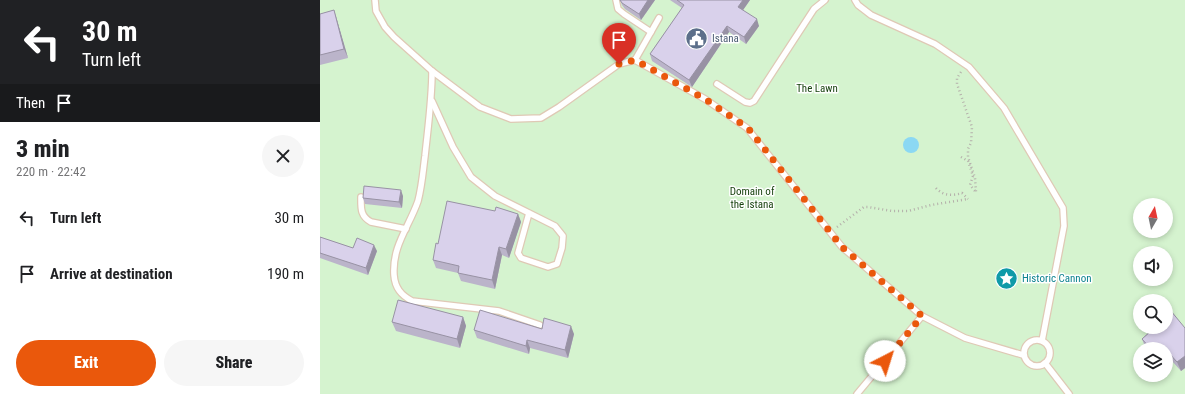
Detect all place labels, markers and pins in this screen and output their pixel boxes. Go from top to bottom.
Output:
pin [602,23,636,64]
public building icon: Istana [684,25,710,51]
place label: Istana [712,32,739,45]
place icon: Historic Cannon [993,265,1019,291]
place label: Historic Cannon [1022,272,1092,285]

